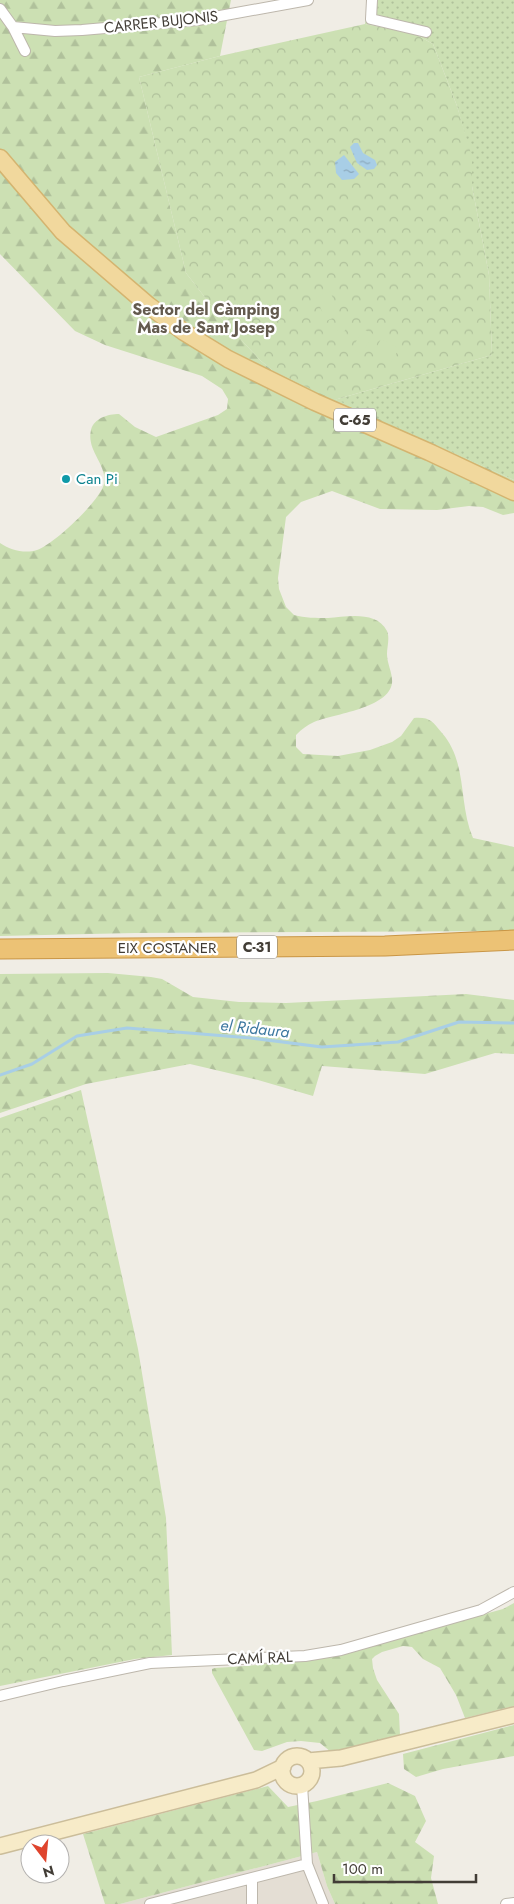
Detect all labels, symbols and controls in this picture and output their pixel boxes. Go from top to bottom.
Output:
street label: CARRER BUJONIS [103,5,219,39]
district label: Sector del Càmping Mas de Sant Josep [132,298,280,339]
road number: C-65 [334,408,376,432]
place label: Can Pi [76,468,118,490]
marker: Can Pi [60,473,72,485]
road number: C-31 [237,936,277,959]
street label: EIX COSTANER [118,937,217,959]
water label: el Ridaura [219,1013,291,1044]
street label: CAMÍ RAL [227,1646,293,1670]
north arrow [20,1834,70,1884]
scale bar [334,1852,476,1884]
text: 100 m [342,1858,383,1880]
text: N [40,1860,57,1883]

